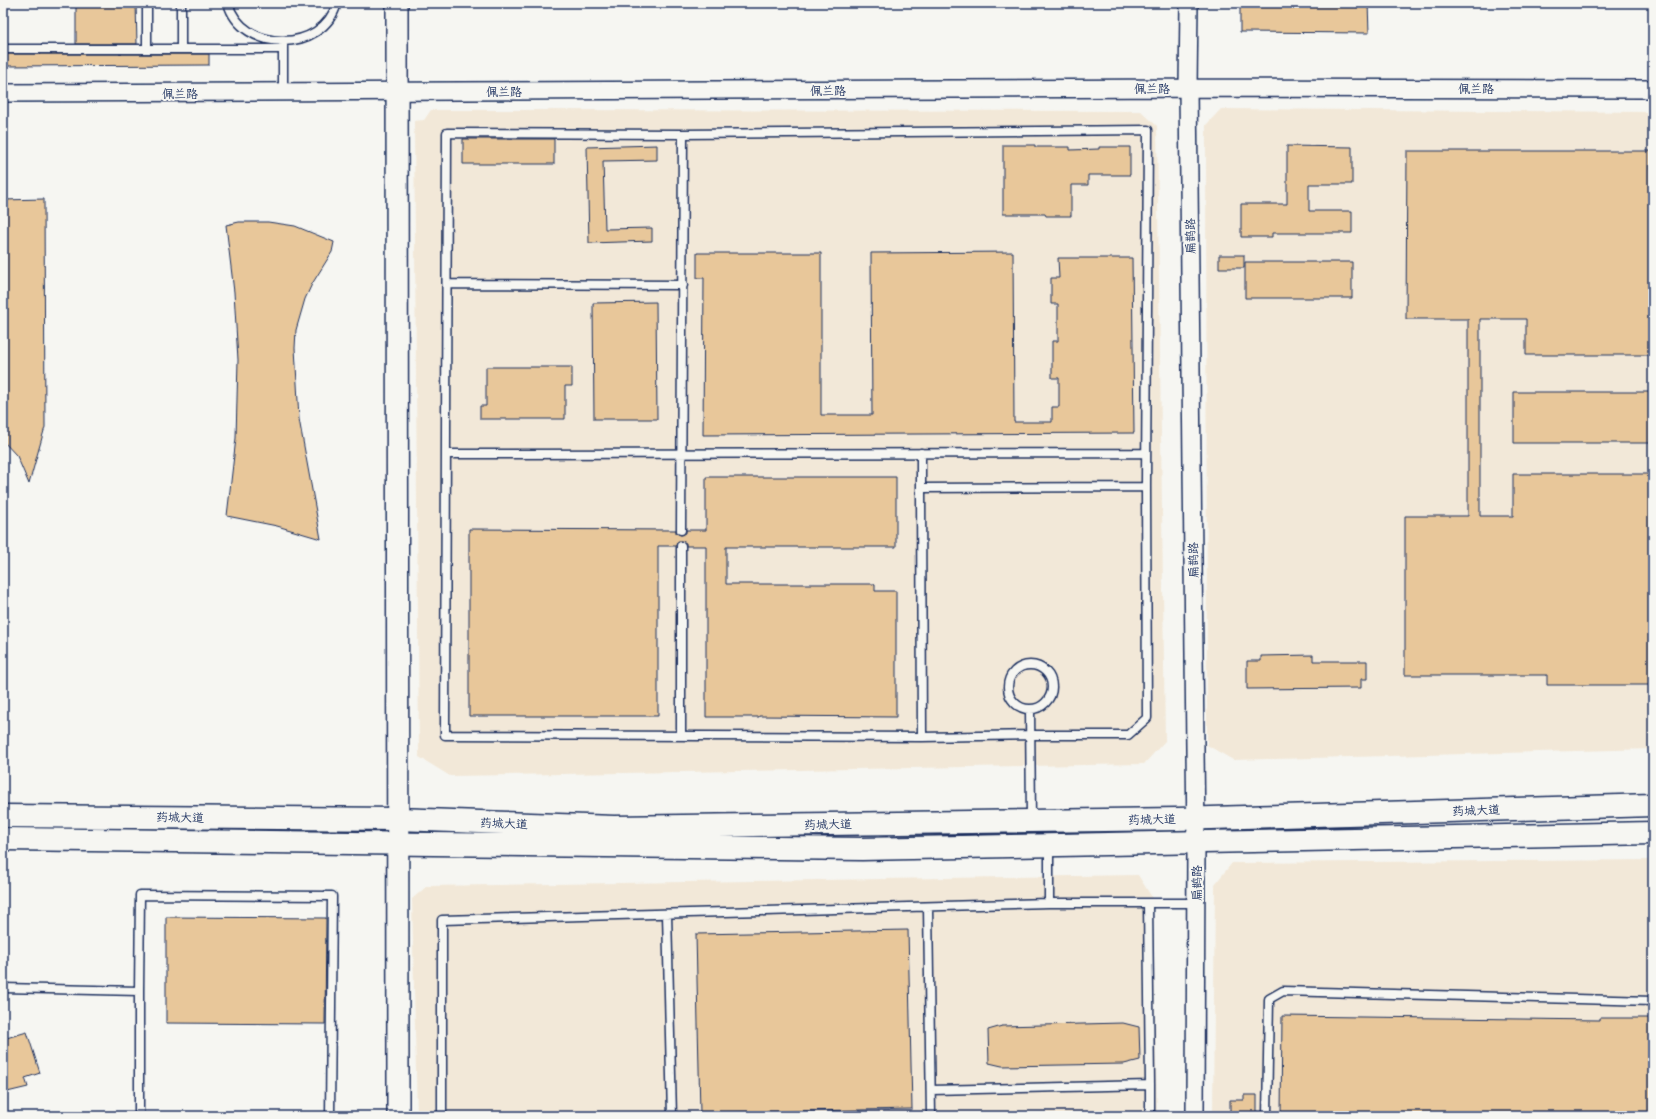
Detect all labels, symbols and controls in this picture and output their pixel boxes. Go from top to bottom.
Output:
street label: 佩兰路 [1134,80,1170,97]
street label: 佩兰路 [1458,80,1494,97]
street label: 佩兰路 [810,82,846,99]
street label: 佩兰路 [486,83,522,100]
street label: 佩兰路 [162,85,198,102]
street label: 扁鹊路 [1181,218,1199,254]
street label: 扁鹊路 [1184,542,1202,578]
street label: 药城大道 [1452,801,1500,819]
street label: 药城大道 [156,808,204,826]
street label: 药城大道 [1128,810,1176,828]
street label: 药城大道 [480,814,528,832]
street label: 药城大道 [804,815,852,833]
street label: 扁鹊路 [1188,865,1205,901]

